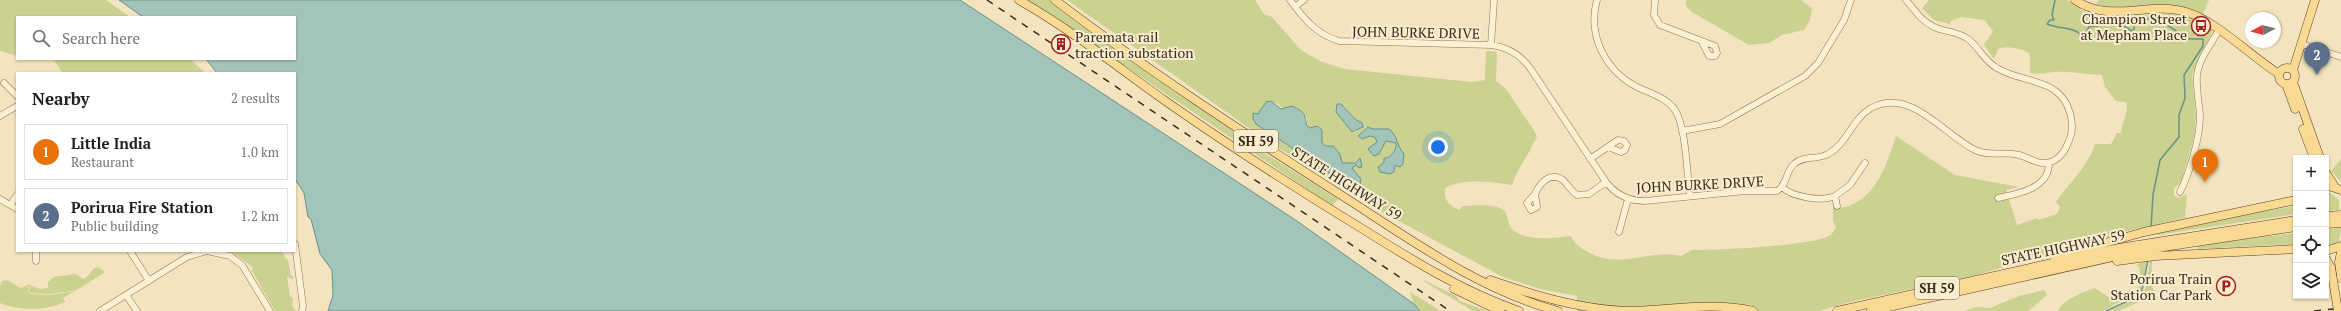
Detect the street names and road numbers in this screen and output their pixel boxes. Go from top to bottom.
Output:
street label: JOHN BURKE DRIVE [1352,21,1480,43]
road number: SH 59 [1234,130,1278,152]
street label: STATE HIGHWAY 59 [1289,142,1405,224]
street label: JOHN BURKE DRIVE [1636,171,1764,197]
street label: STATE HIGHWAY 59 [1999,225,2127,269]
road number: SH 59 [1915,277,1959,299]

